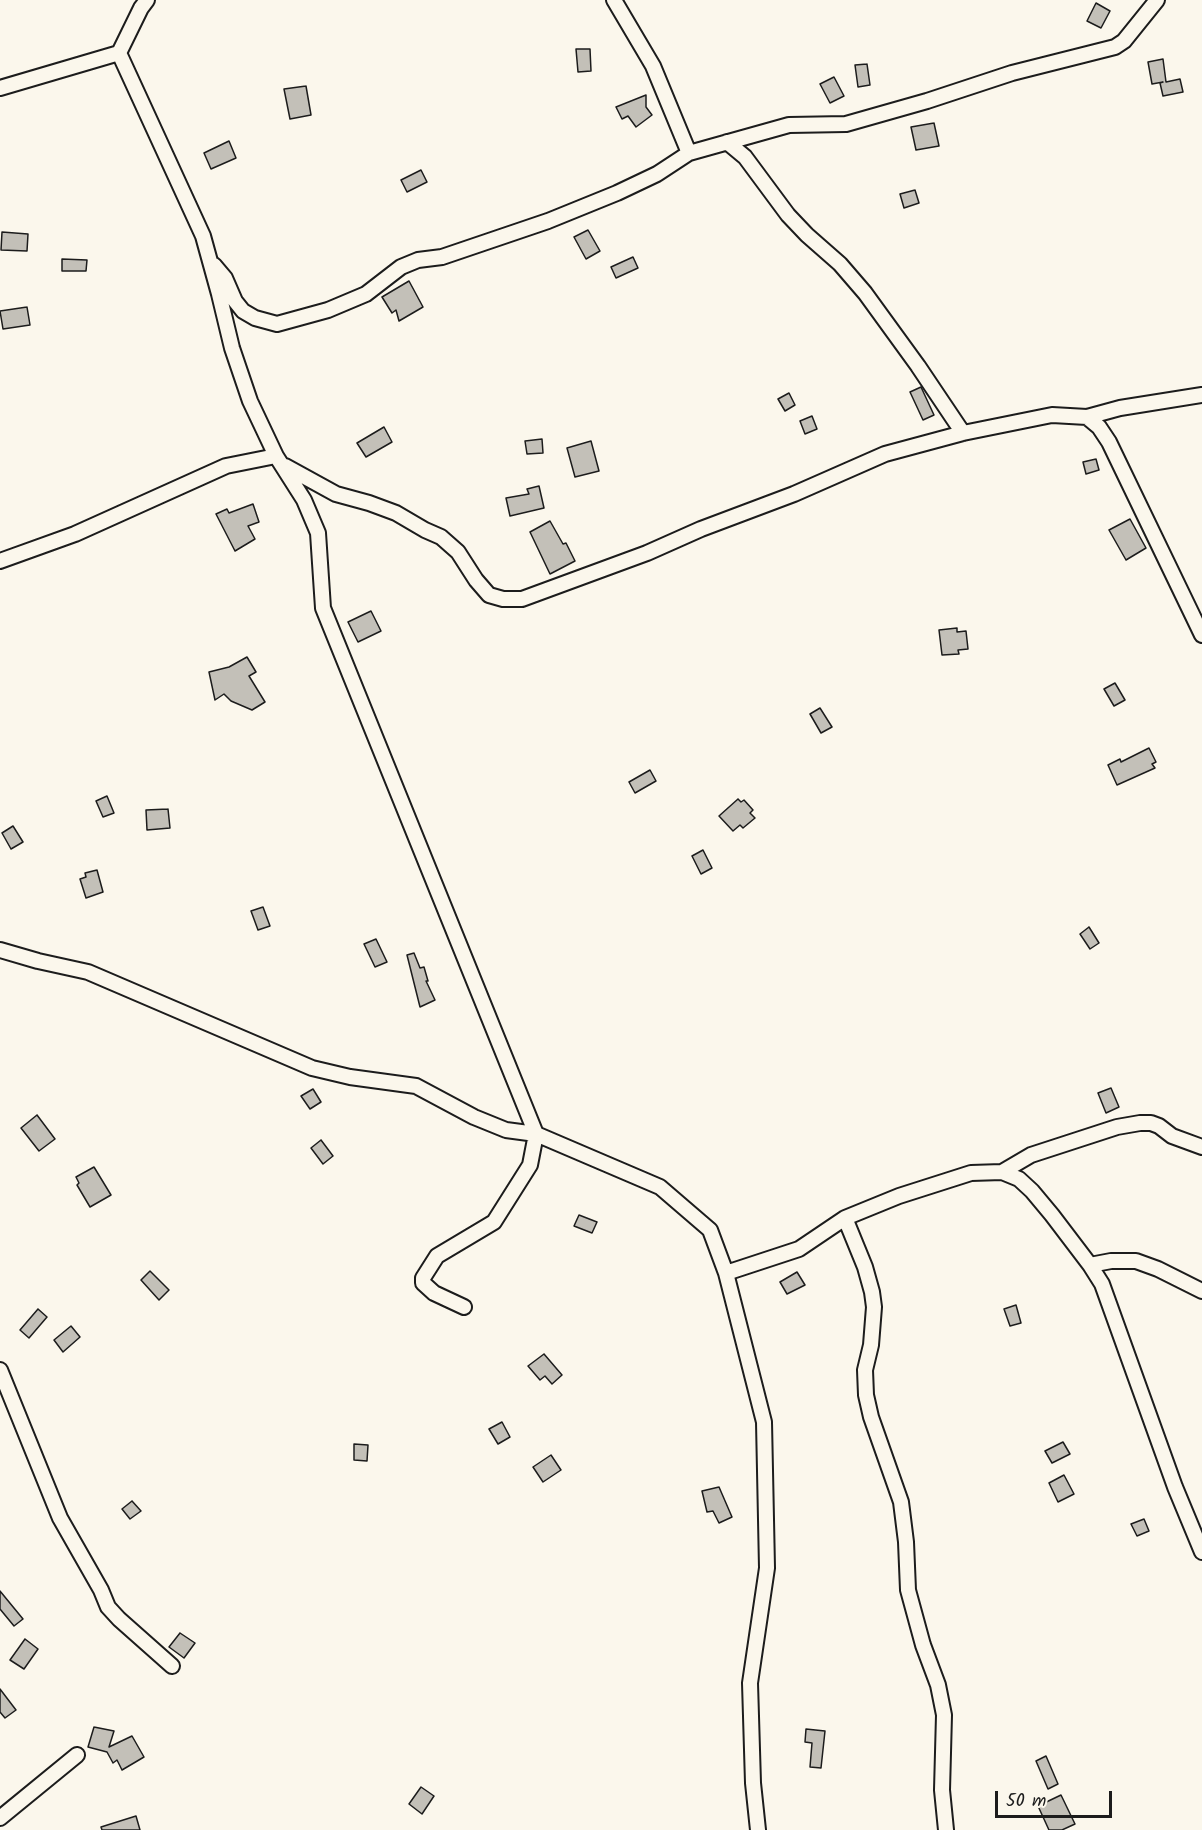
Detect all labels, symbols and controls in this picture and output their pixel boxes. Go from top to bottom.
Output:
scale bar [998,1779,1115,1817]
text: 50 m [1006,1787,1046,1816]

